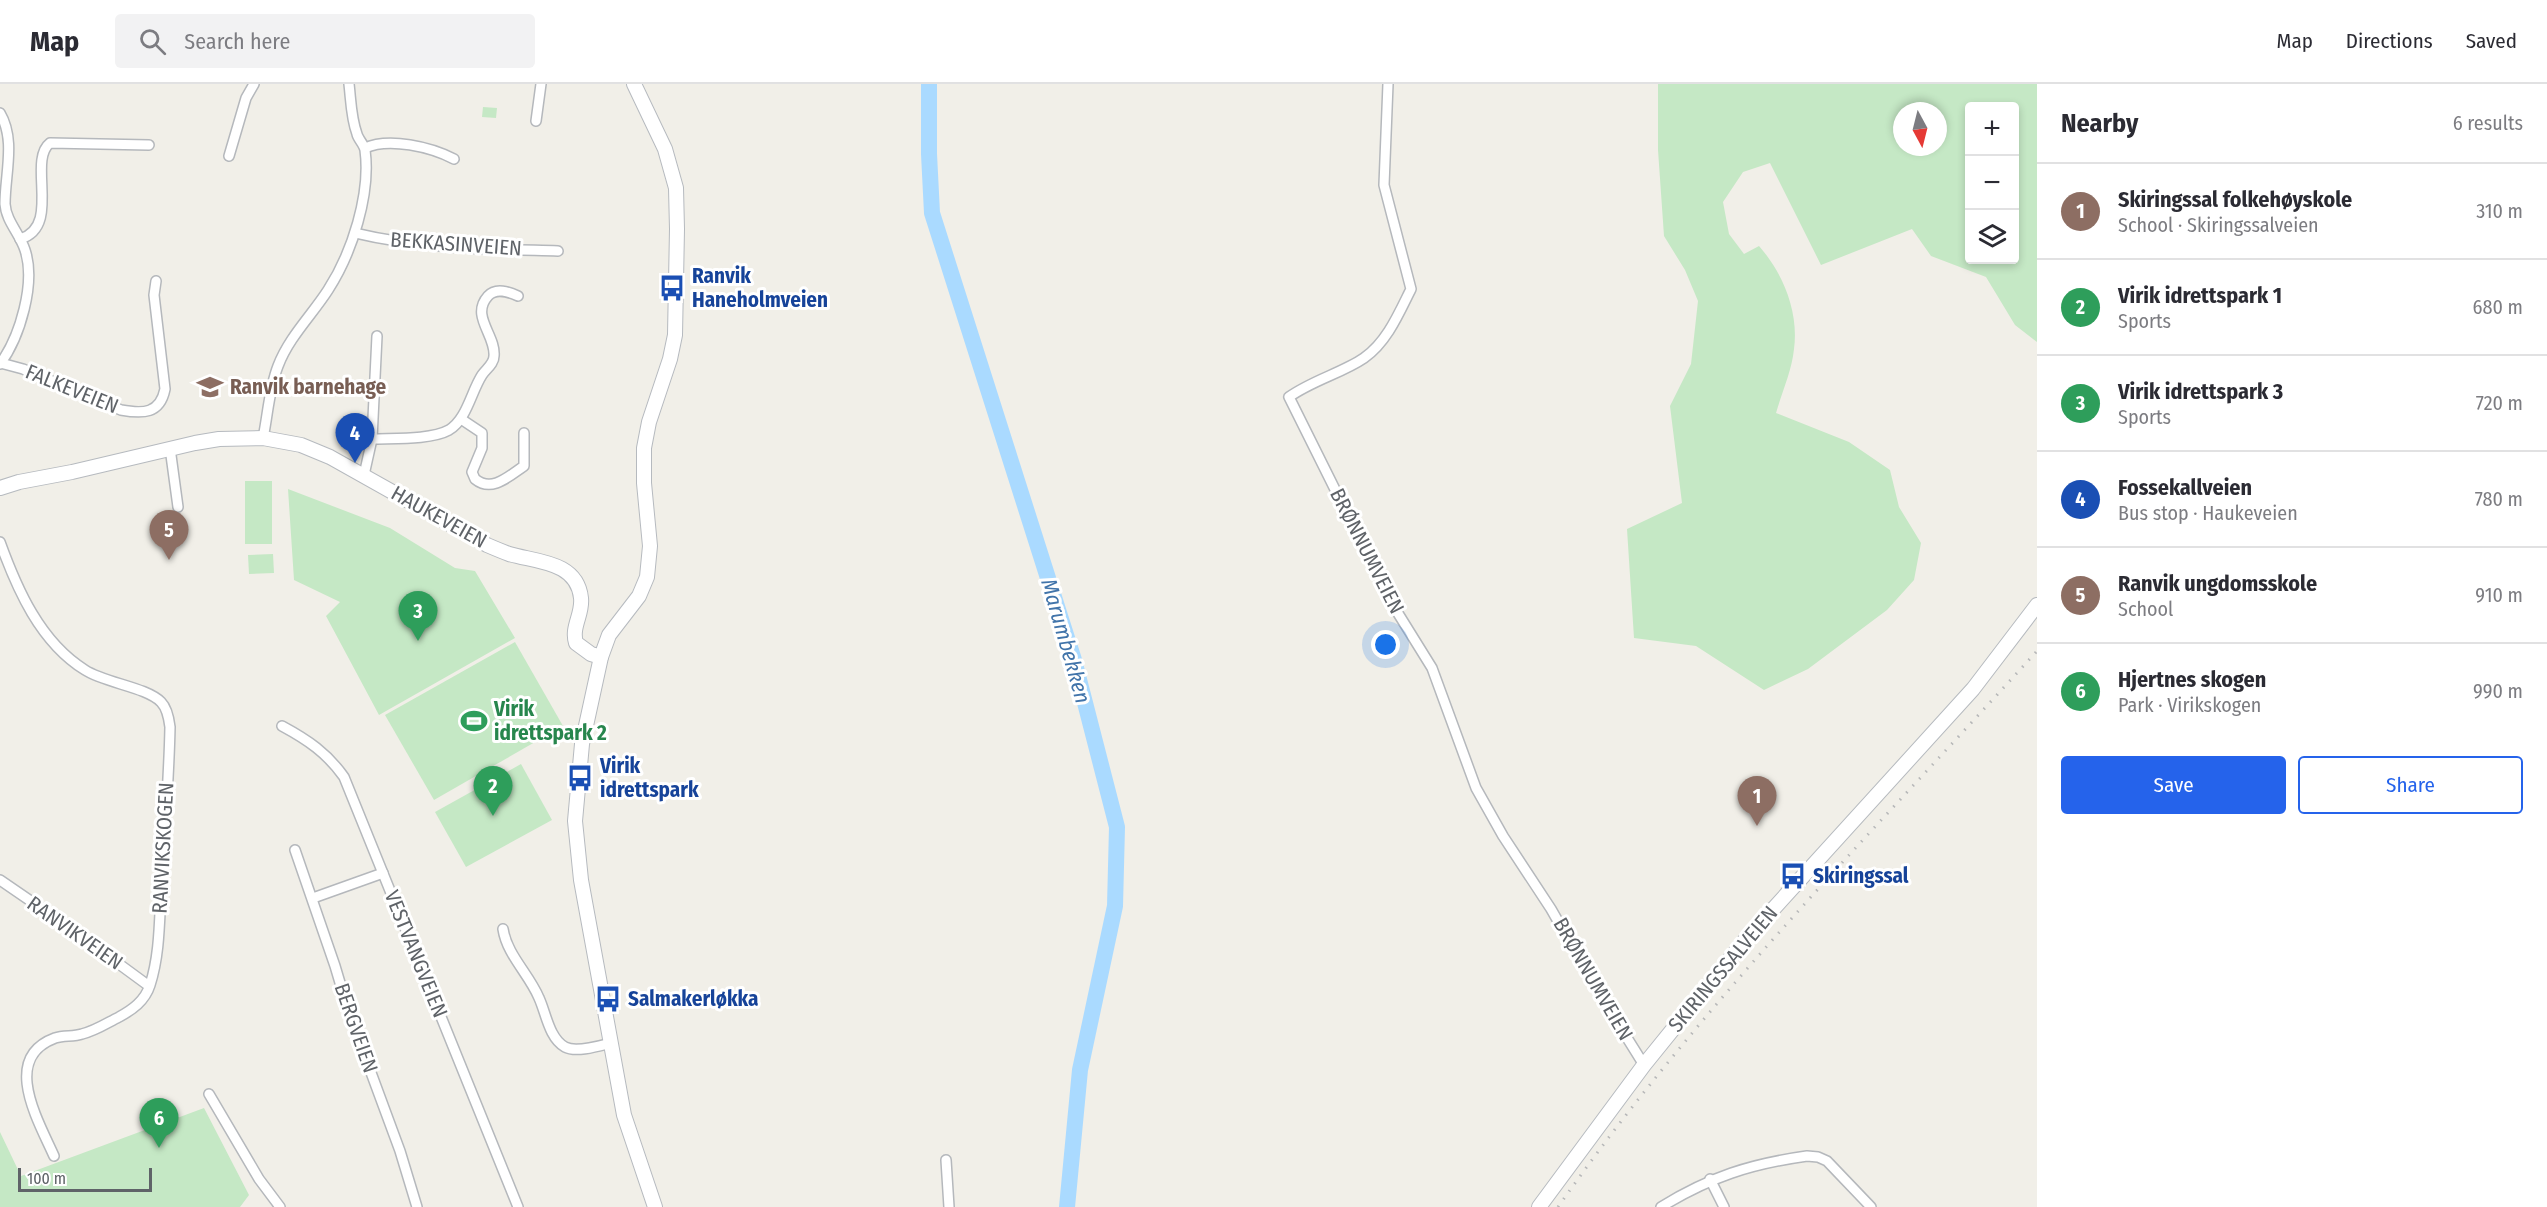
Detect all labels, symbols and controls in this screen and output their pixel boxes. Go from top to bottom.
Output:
search box [115,14,535,68]
text: Map [30,25,79,58]
icon: search [136,25,169,58]
text: Search here [184,28,290,55]
text: Map [2276,28,2313,54]
text: Directions [2346,28,2433,54]
text: Saved [2466,28,2517,54]
north arrow [1893,102,1947,156]
map controls [1965,102,2019,264]
button: + [1965,102,2019,156]
text: Nearby [2061,108,2138,139]
text: 6 results [2453,111,2523,135]
button: − [1965,156,2019,210]
text: Skiringssal folkehøyskole [2118,186,2352,213]
text: 1 [2076,199,2085,223]
text: 310 m [2476,199,2523,223]
button: layers [1965,210,2019,264]
text: School · Skiringssalveien [2118,213,2319,237]
street label: BEKKASINVEIEN [389,226,523,262]
place label: Ranvik Haneholmveien [692,263,828,313]
bus stop icon: Ranvik Haneholmveien [657,273,687,303]
text: Virik idrettspark 1 [2118,282,2282,309]
text: 2 [2076,295,2085,319]
text: 680 m [2473,295,2523,319]
text: Sports [2118,309,2171,333]
street label: FALKEVEIEN [22,359,122,419]
school or university icon: Ranvik barnehage [195,372,225,402]
place label: Ranvik barnehage [230,374,386,400]
text: Virik idrettspark 3 [2118,378,2283,405]
text: 3 [2076,391,2085,415]
text: 720 m [2476,391,2523,415]
text: Sports [2118,405,2171,429]
pin: 4 [336,414,374,463]
text: Fossekallveien [2118,474,2252,501]
street label: HAUKEVEIEN [387,480,491,554]
street label: BRØNNUMVEIEN [1324,484,1410,618]
text: 4 [2075,487,2086,511]
text: 780 m [2475,487,2523,511]
text: Bus stop · Haukeveien [2118,501,2298,525]
pin: 5 [150,510,188,560]
text: Ranvik ungdomsskole [2118,570,2317,597]
water label: Marumbekken [1035,576,1097,706]
text: 5 [2076,583,2085,607]
text: 910 m [2475,583,2523,607]
pin: 3 [398,592,438,641]
text: School [2118,597,2173,621]
your location [1371,630,1400,659]
text: Hjertnes skogen [2118,666,2266,693]
text: 6 [2075,679,2086,703]
text: 990 m [2473,679,2523,703]
text: Park · Virikskogen [2118,693,2261,717]
place label: Virik idrettspark 2 [493,696,607,746]
sports icon: Virik idrettspark 2 [459,706,489,736]
place label: Virik idrettspark [599,753,699,803]
button: Save [2061,756,2286,814]
button: Share [2298,756,2523,814]
bus stop icon: Virik idrettspark [565,763,595,793]
pin: 2 [474,766,512,816]
pin: 1 [1738,776,1776,826]
street label: RANVIKSKOGEN [147,782,179,914]
bus stop icon: Skiringssal [1778,861,1808,891]
place label: Skiringssal [1813,863,1909,889]
street label: VESTVANGVEIEN [379,887,453,1021]
street label: RANVIKVEIEN [22,890,128,976]
street label: SKIRINGSSALVEIEN [1663,901,1783,1037]
street label: BRØNNUMVEIEN [1547,913,1639,1045]
street label: BERGVEIEN [329,980,383,1076]
bus stop icon: Salmakerløkka [593,984,623,1014]
place label: Salmakerløkka [628,986,758,1012]
pin: 6 [140,1098,178,1148]
scale bar [18,1165,152,1192]
text: 100 m [27,1169,66,1188]

